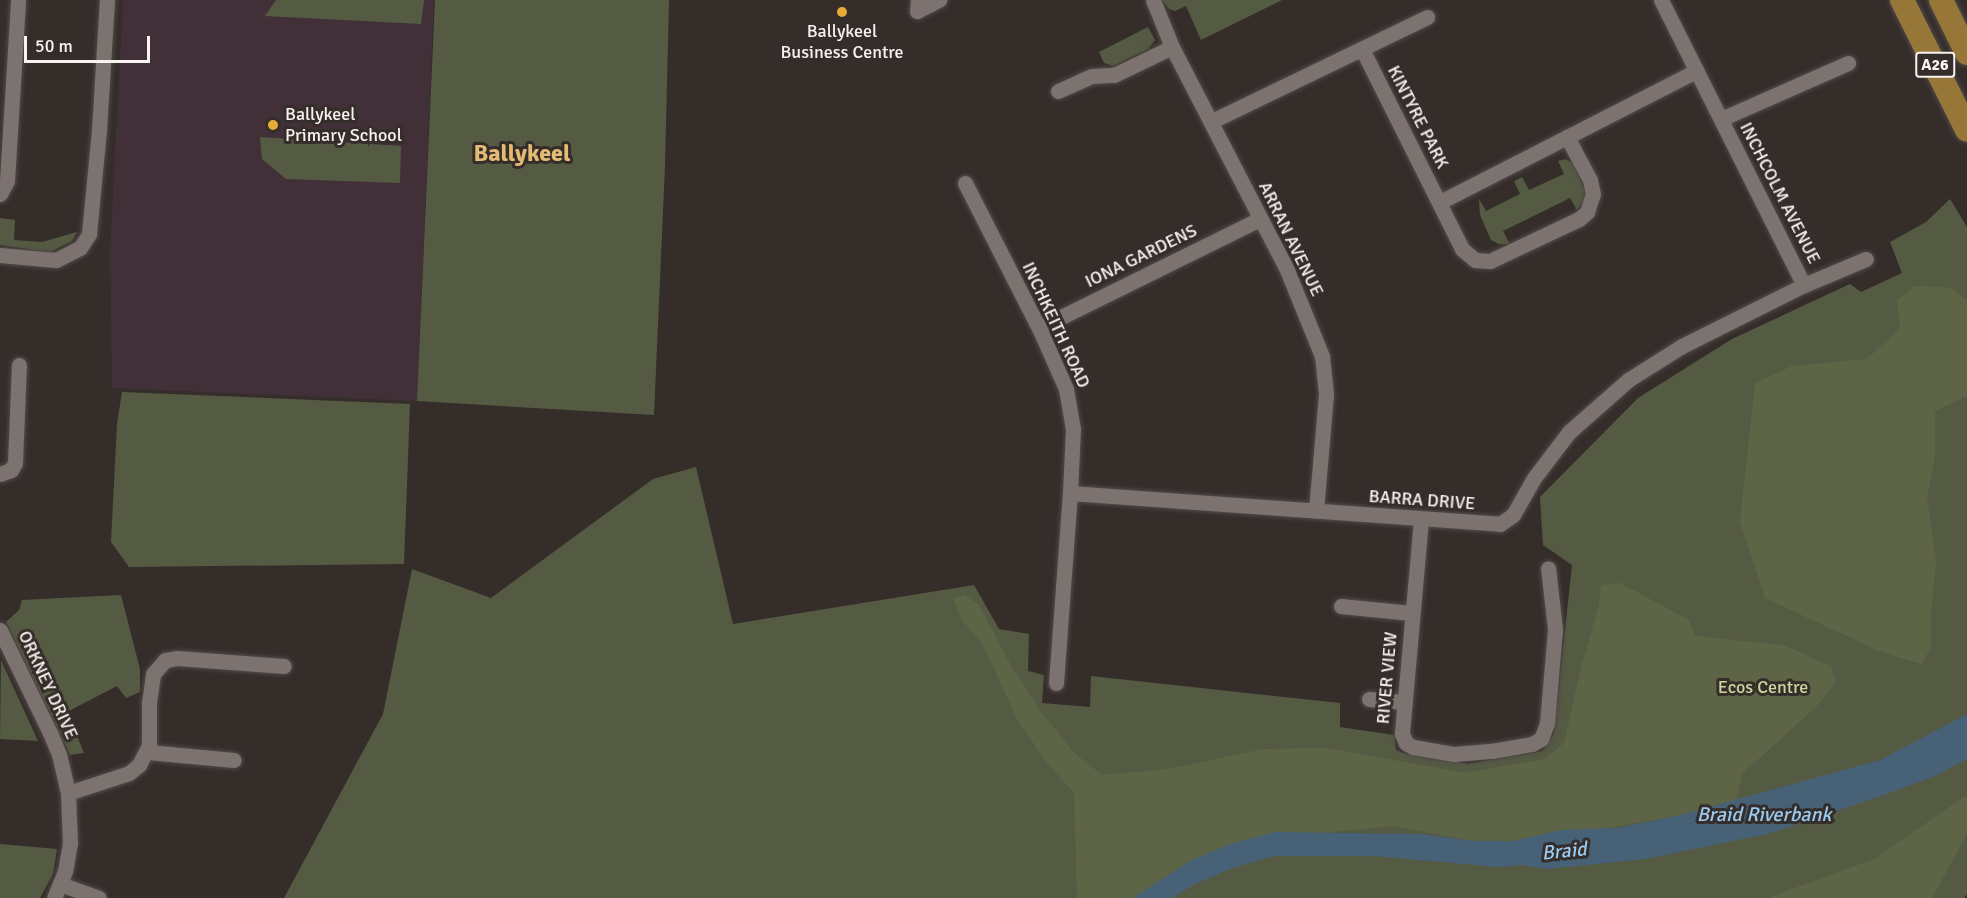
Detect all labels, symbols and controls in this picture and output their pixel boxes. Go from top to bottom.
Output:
marker: Ballykeel Business Centre [835,5,849,19]
place label: Ballykeel Business Centre [780,21,904,63]
scale bar [27,24,153,62]
text: 50 m [35,35,73,57]
road number: A26 [1914,52,1956,78]
street label: KINTYRE PARK [1383,62,1453,172]
place label: Ballykeel Primary School [285,104,402,146]
marker: Ballykeel Primary School [266,118,280,132]
street label: INCHCOLM AVENUE [1735,119,1825,267]
district label: Ballykeel [474,140,570,168]
street label: ARRAN AVENUE [1254,178,1328,300]
street label: IONA GARDENS [1082,220,1200,292]
street label: INCHKEITH ROAD [1017,259,1095,391]
street label: BARRA DRIVE [1368,486,1476,514]
street label: ORKNEY DRIVE [13,627,83,743]
street label: RIVER VIEW [1372,631,1402,725]
park label: Ecos Centre [1718,676,1808,698]
water label: Braid Riverbank [1697,802,1831,826]
water label: Braid [1540,837,1588,865]

